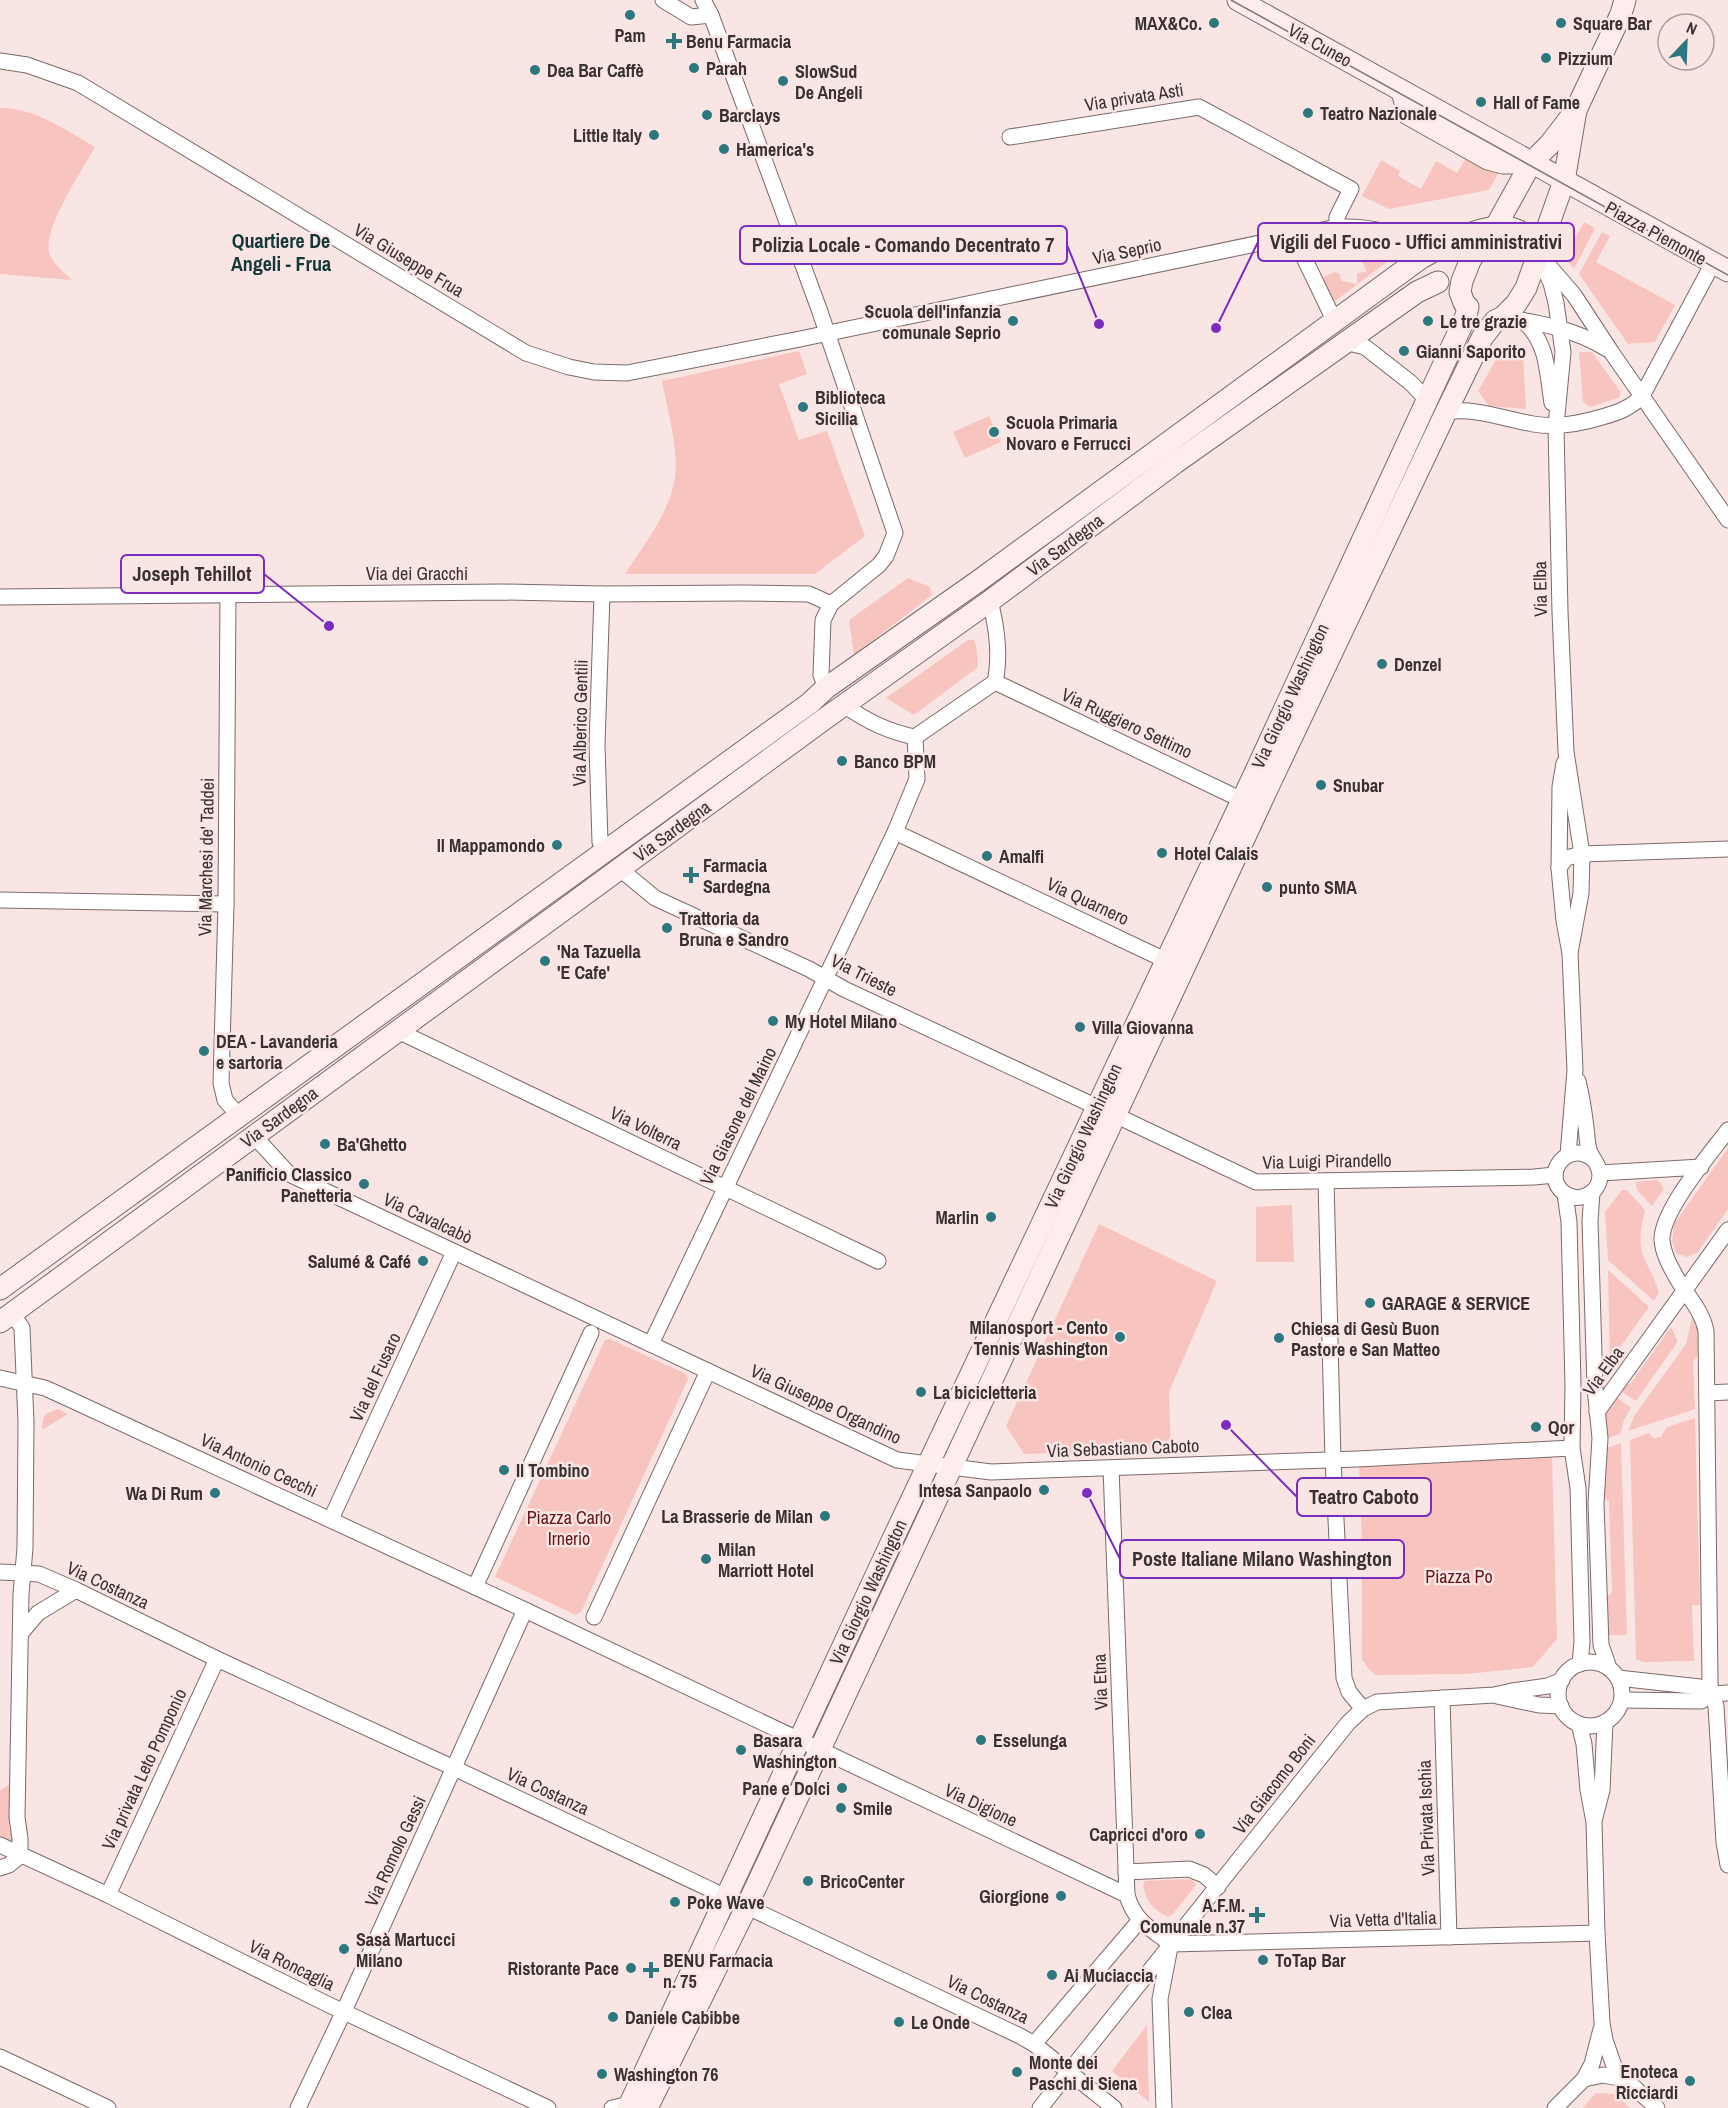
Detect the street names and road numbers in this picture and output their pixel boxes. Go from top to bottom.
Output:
street label: Via Cuneo [1284,17,1356,73]
street label: Via privata Asti [1083,77,1185,117]
street label: Piazza Piemonte [1601,195,1711,271]
street label: Via Giuseppe Frua [349,217,469,303]
street label: Via Seprio [1090,232,1164,270]
street label: Via Sardegna [1022,508,1108,582]
street label: Via dei Gracchi [366,561,468,586]
street label: Via Elba [1527,561,1553,617]
street label: Via Giorgio Washington [1245,619,1335,773]
street label: Via Alberico Gentili [566,659,594,787]
street label: Via Ruggiero Settimo [1058,682,1196,764]
street label: Via Marchesi de' Taddei [192,778,220,936]
street label: Via Sardegna [628,794,716,868]
street label: Via Quarnero [1043,871,1133,931]
street label: Via Trieste [827,948,901,1002]
street label: Via Giasone del Maino [694,1043,782,1189]
street label: Via Giorgio Washington [1038,1059,1128,1213]
street label: Via Sardegna [235,1080,323,1154]
street label: Via Volterra [606,1100,686,1156]
street label: Via Luigi Pirandello [1262,1147,1392,1175]
street label: Via Cavalcabò [379,1186,477,1250]
street label: Via del Fusaro [343,1328,407,1426]
street label: Via Elba [1577,1341,1629,1401]
street label: Via Giuseppe Organdino [746,1358,906,1450]
street label: Via Antonio Cecchi [197,1427,321,1503]
street label: Via Sebastiano Caboto [1046,1433,1200,1463]
street label: Via Giorgio Washington [823,1515,913,1669]
street label: Via Costanza [63,1555,153,1615]
street label: Via Etna [1087,1653,1113,1711]
street label: Via privata Leto Pomponio [96,1684,192,1854]
street label: Via Giacomo Boni [1227,1729,1321,1839]
street label: Via Privata Ischia [1411,1759,1441,1877]
street label: Via Costanza [503,1761,593,1821]
street label: Via Digione [940,1777,1022,1833]
street label: Via Romolo Gessi [358,1792,432,1910]
street label: Via Vetta d'Italia [1329,1905,1437,1933]
street label: Via Roncaglia [245,1933,339,1997]
street label: Via Costanza [943,1968,1033,2030]

